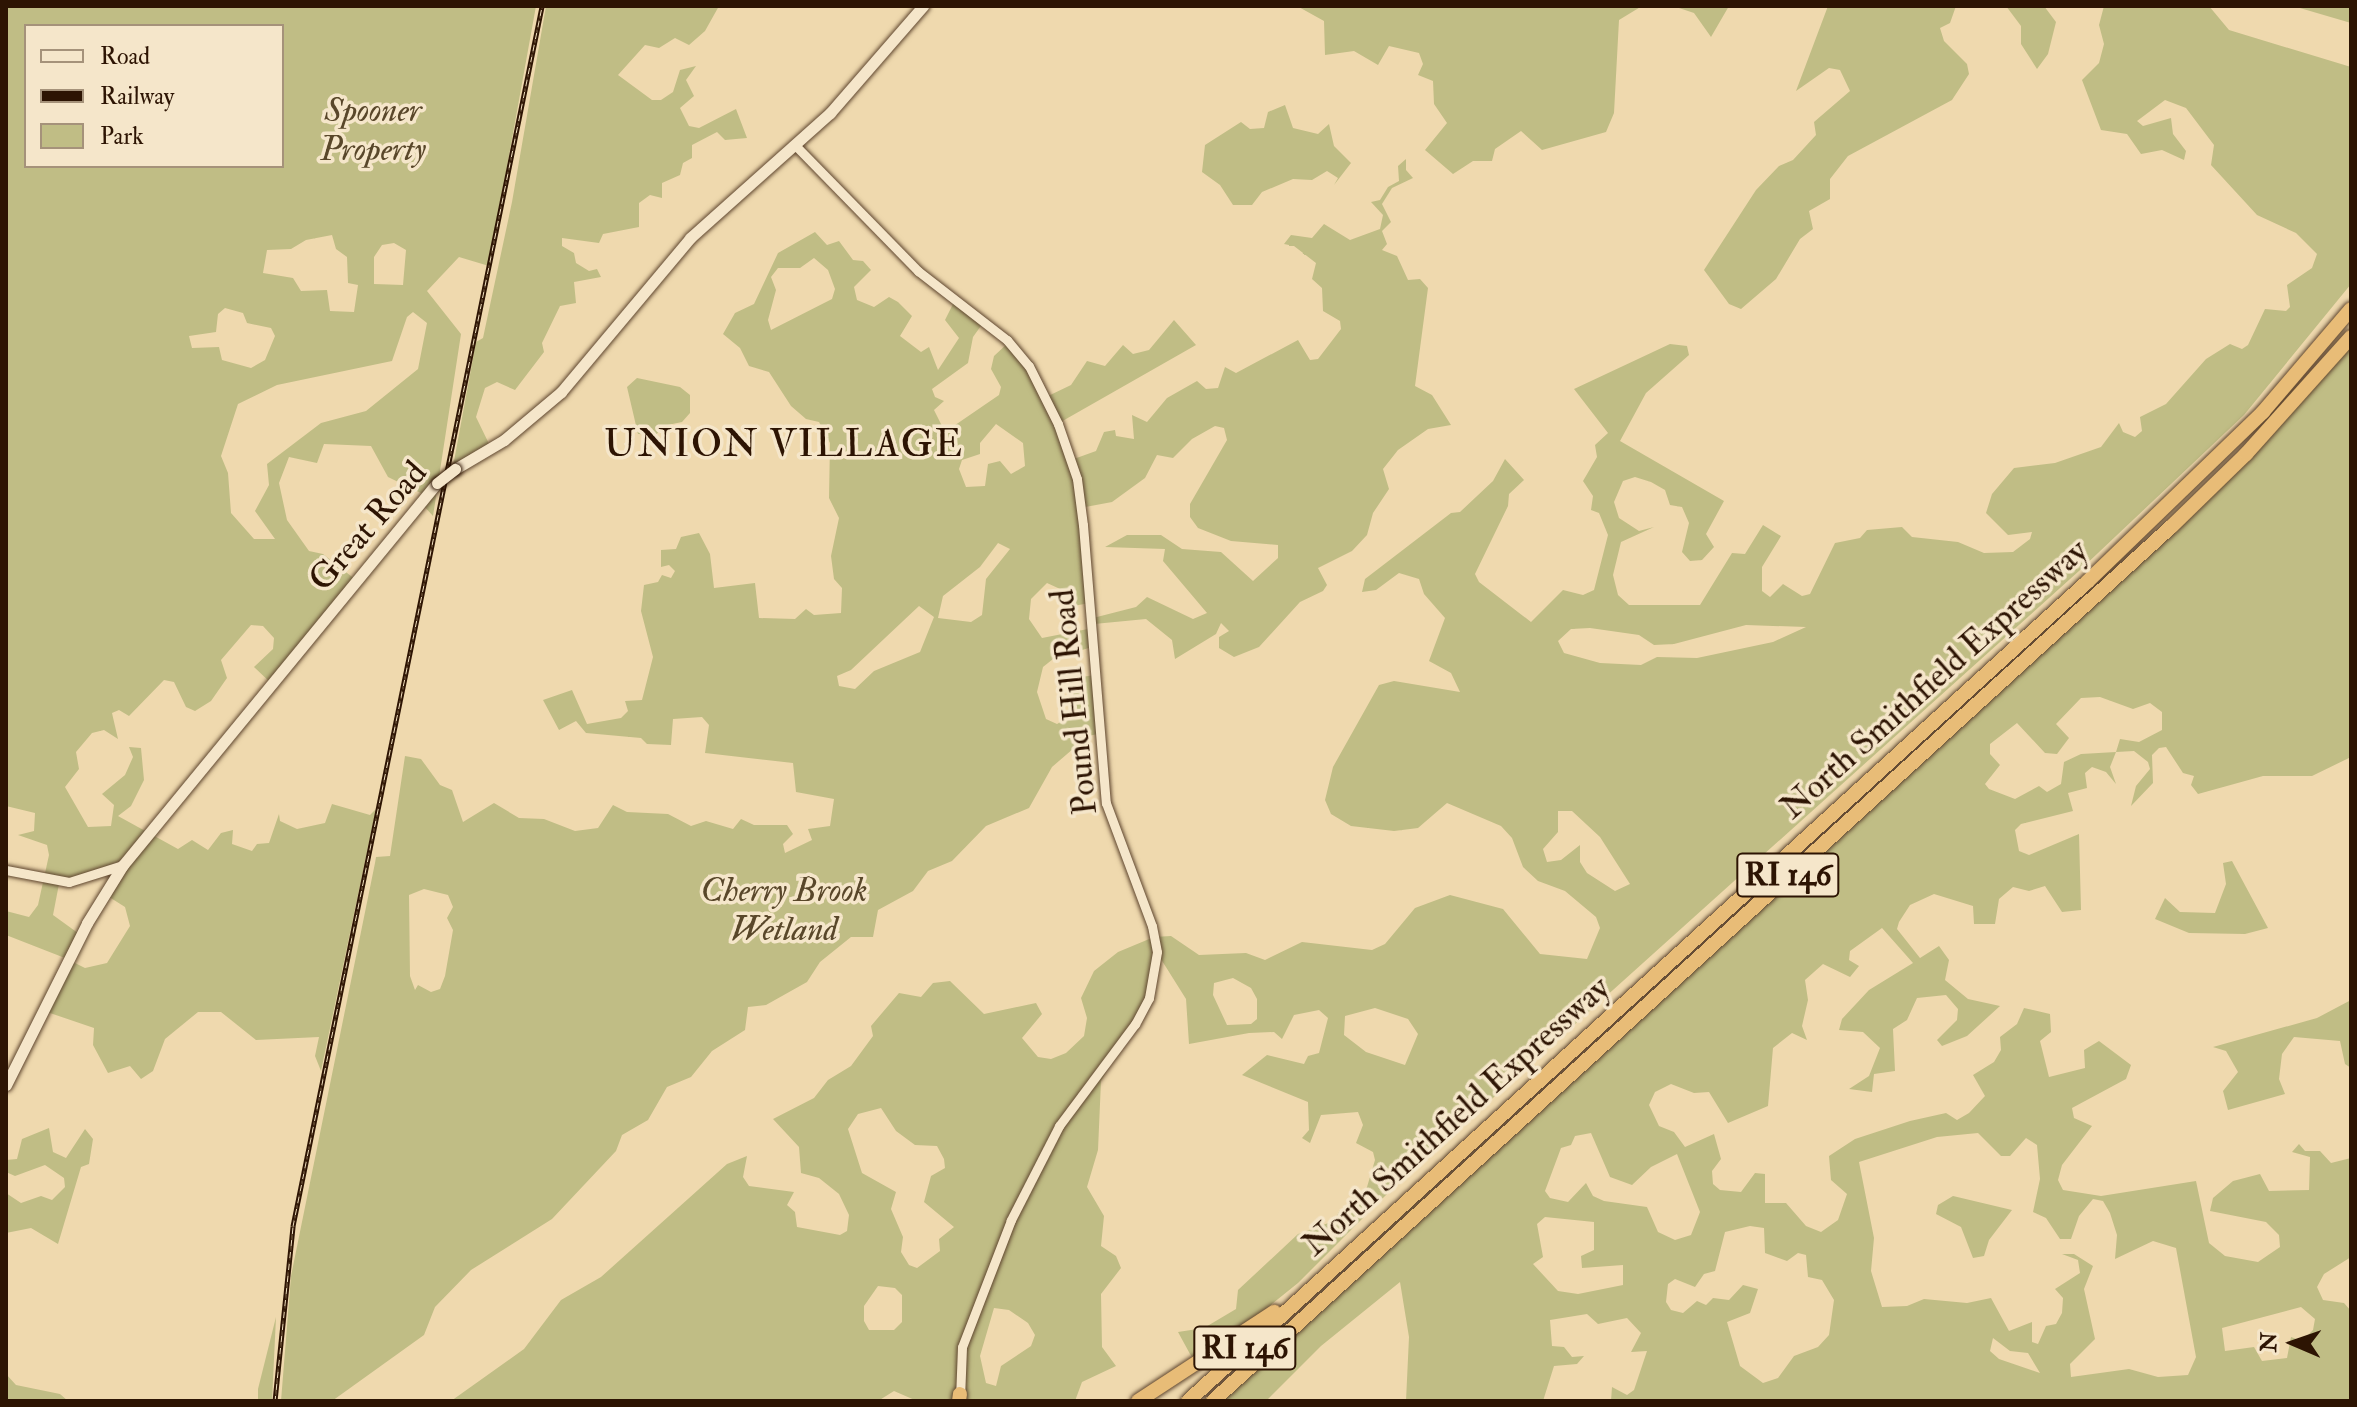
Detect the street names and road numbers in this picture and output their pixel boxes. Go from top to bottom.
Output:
street label: Great Road [301,453,435,599]
street label: North Smithfield Expressway [1772,530,2096,828]
street label: Pound Hill Road [1042,587,1106,817]
road number: RI 146 [1736,847,1840,903]
street label: North Smithfield Expressway [1294,967,1618,1265]
road number: RI 146 [1193,1320,1297,1376]

